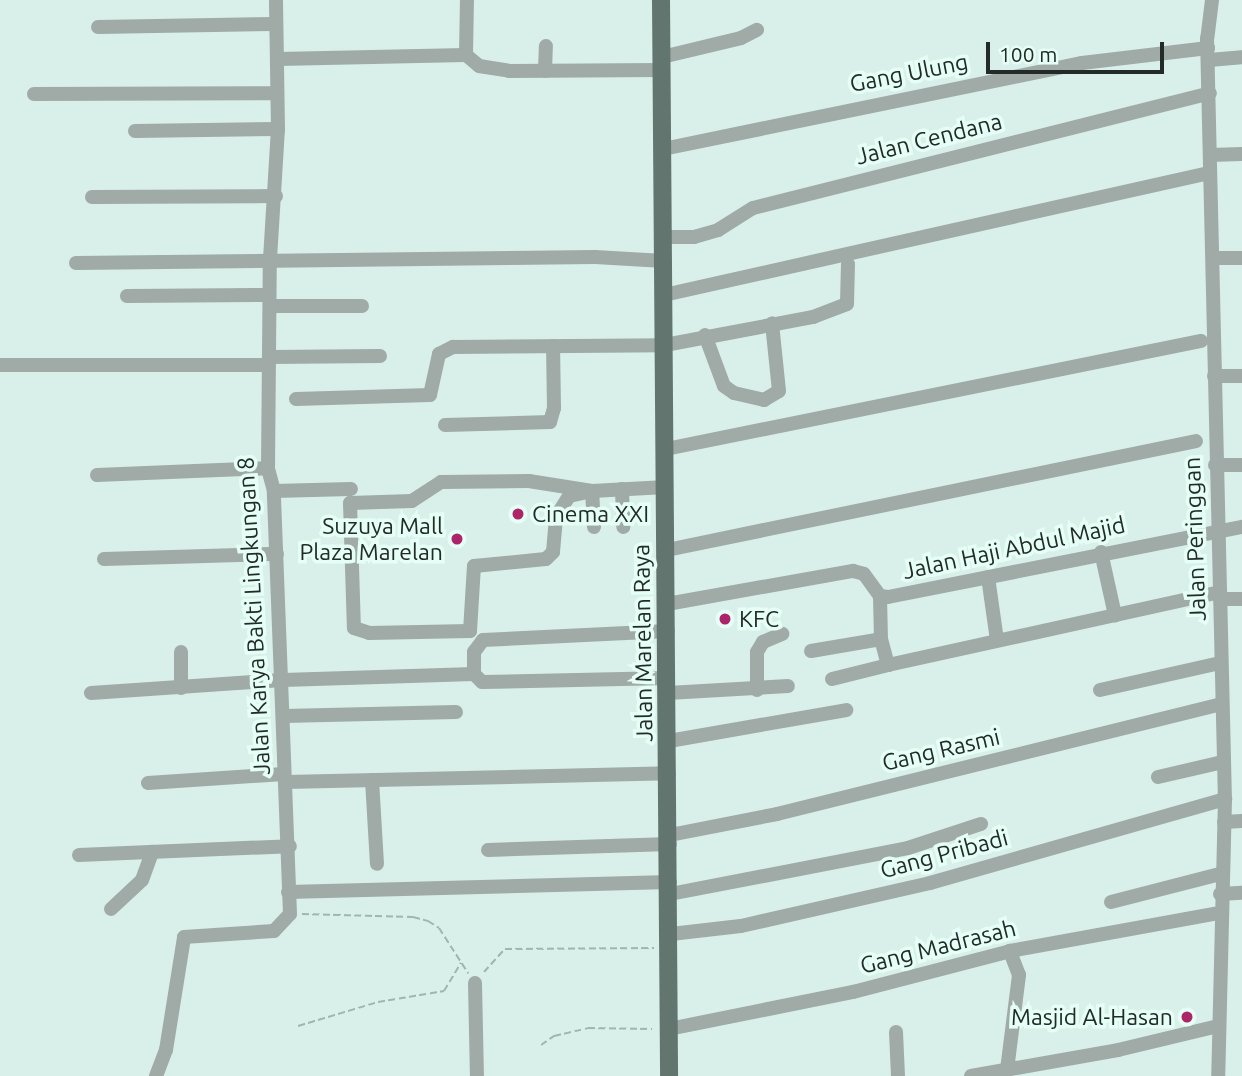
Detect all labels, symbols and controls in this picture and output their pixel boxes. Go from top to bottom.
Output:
scale bar [990,28,1168,72]
text: 100 m [999,42,1057,66]
street label: Gang Ulung [848,48,970,98]
street label: Jalan Cendana [853,108,1005,170]
street label: Jalan Karya Bakti Lingkungan 8 [232,456,276,776]
street label: Jalan Peringgan [1178,456,1212,622]
place label: Cinema XXI [532,500,649,528]
marker: Cinema XXI [510,506,526,522]
street label: Jalan Haji Abdul Majid [900,511,1128,585]
place label: Suzuya Mall Plaza Marelan [300,512,443,566]
marker: Suzuya Mall Plaza Marelan [449,531,465,547]
street label: Jalan Marelan Raya [627,544,659,742]
place label: KFC [739,605,779,633]
marker: KFC [717,611,733,627]
street label: Gang Rasmi [879,723,1003,777]
street label: Gang Pribadi [877,824,1011,884]
street label: Gang Madrasah [857,914,1019,980]
place label: Masjid Al-Hasan [1011,1003,1173,1031]
marker: Masjid Al-Hasan [1179,1009,1195,1025]

